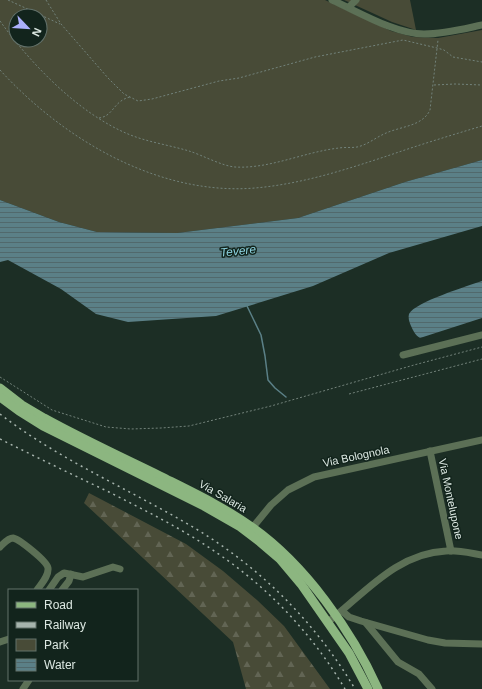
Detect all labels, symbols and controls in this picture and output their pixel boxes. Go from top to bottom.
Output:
north arrow [8,8,48,48]
text: N [30,26,44,38]
water label: Tevere [219,242,257,260]
street label: Via Bolognola [322,443,391,469]
street label: Via Montelupone [437,457,465,541]
street label: Via Salaria [197,478,250,515]
legend [8,589,138,681]
text: Road [44,598,73,612]
text: Railway [44,618,86,632]
text: Park [44,638,70,652]
text: Water [44,658,76,672]

